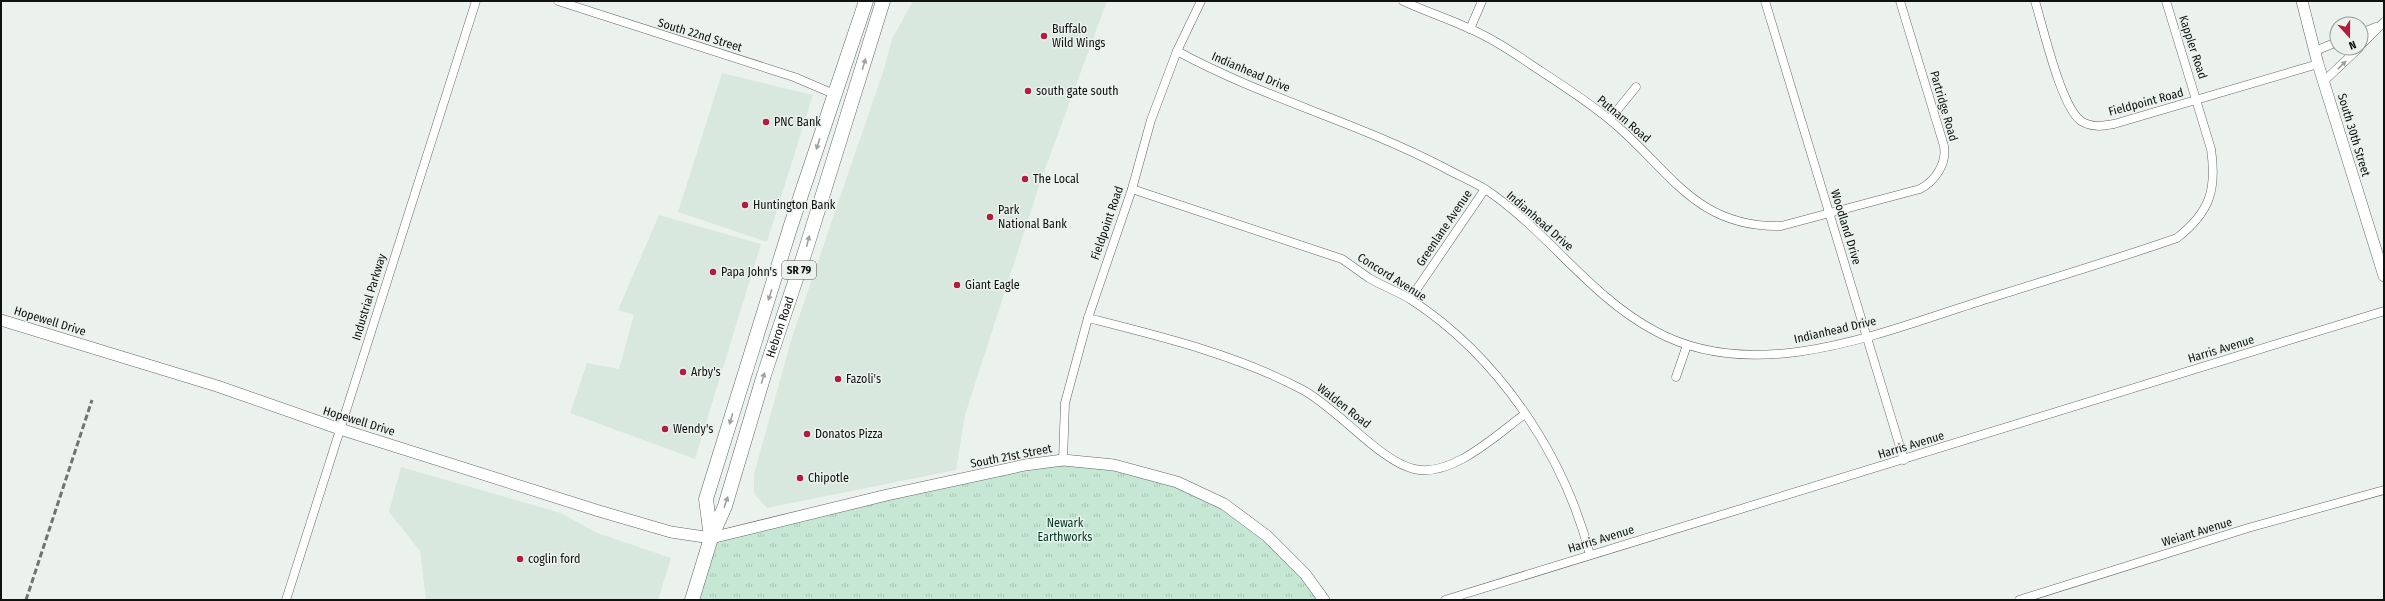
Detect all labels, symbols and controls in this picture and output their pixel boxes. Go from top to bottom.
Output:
street label: Kappler Road [2176,14,2210,80]
street label: South 22nd Street [656,16,744,54]
north arrow [2329,16,2369,56]
place label: Buffalo Wild Wings [1052,22,1105,50]
marker: Buffalo Wild Wings [1039,31,1049,41]
text: N [2347,38,2358,52]
street label: Indianhead Drive [1210,49,1292,95]
one-way arrow [861,58,867,70]
one-way arrow [2337,61,2346,70]
street label: Partridge Road [1927,69,1961,143]
place label: south gate south [1036,84,1119,98]
street label: Fieldpoint Road [2107,85,2185,119]
marker: south gate south [1023,86,1033,96]
street label: South 30th Street [2335,92,2373,178]
street label: Putnam Road [1594,93,1654,145]
place label: PNC Bank [774,115,821,129]
marker: PNC Bank [761,117,771,127]
one-way arrow [815,139,821,151]
place label: The Local [1033,172,1079,186]
marker: The Local [1020,174,1030,184]
street label: Fieldpoint Road [1088,184,1126,262]
street label: Greenlane Avenue [1413,187,1475,269]
street label: Indianhead Drive [1504,188,1576,254]
street label: Woodland Drive [1828,188,1864,266]
place label: Huntington Bank [753,198,836,212]
marker: Huntington Bank [740,200,750,210]
place label: Park National Bank [998,203,1067,231]
marker: Park National Bank [985,212,995,222]
one-way arrow [805,235,811,247]
street label: Concord Avenue [1355,250,1429,304]
street label: Industrial Parkway [349,251,389,342]
road number: SR 79 [782,261,816,279]
place label: Papa John's [721,265,777,279]
marker: Papa John's [708,267,718,277]
place label: Giant Eagle [965,278,1020,292]
marker: Giant Eagle [952,280,962,290]
one-way arrow [767,289,773,301]
street label: Hebron Road [763,295,797,360]
street label: Hopewell Drive [12,303,88,339]
street label: Indianhead Drive [1793,314,1877,346]
street label: Harris Avenue [2186,332,2256,366]
place label: Arby's [691,365,721,379]
marker: Arby's [678,367,688,377]
one-way arrow [760,372,766,384]
place label: Fazoli's [846,372,881,386]
marker: Fazoli's [833,374,843,384]
street label: Walden Road [1315,381,1373,431]
street label: Hopewell Drive [321,403,397,439]
one-way arrow [728,413,734,425]
place label: Wendy's [673,422,713,436]
marker: Wendy's [660,424,670,434]
place label: Donatos Pizza [815,427,883,441]
street label: Harris Avenue [1876,428,1946,462]
marker: Donatos Pizza [802,429,812,439]
street label: South 21st Street [969,441,1053,471]
place label: Chipotle [808,471,849,485]
marker: Chipotle [795,473,805,483]
one-way arrow [723,496,729,508]
street label: Weiant Avenue [2160,515,2234,549]
park label: Newark Earthworks [1038,516,1092,544]
street label: Harris Avenue [1566,522,1636,556]
place label: coglin ford [528,552,580,566]
marker: coglin ford [515,554,525,564]

